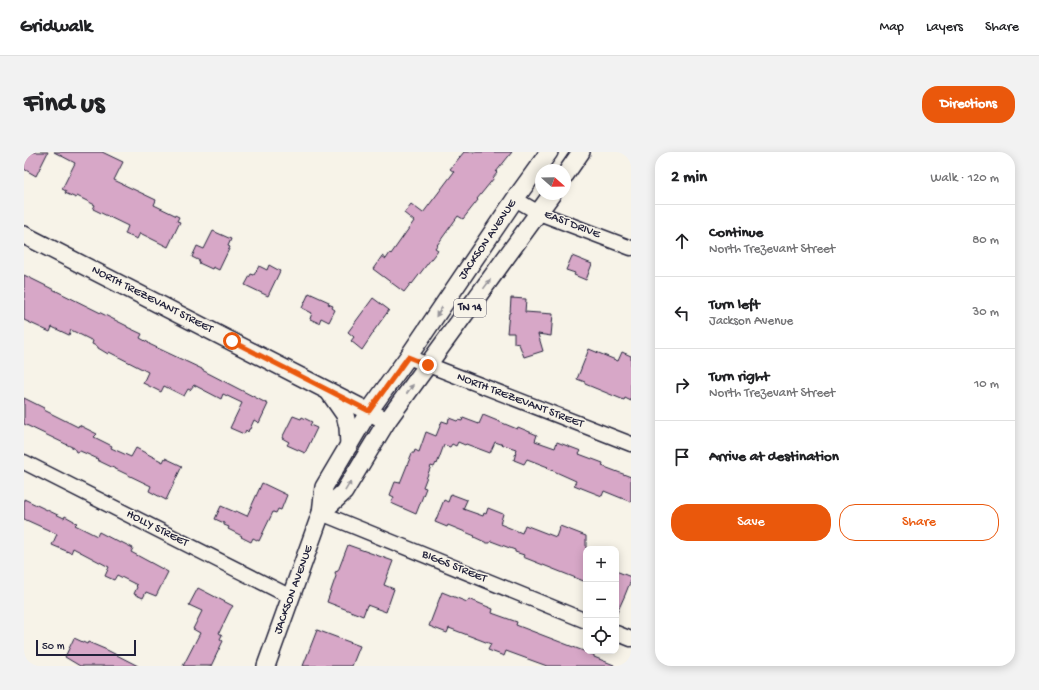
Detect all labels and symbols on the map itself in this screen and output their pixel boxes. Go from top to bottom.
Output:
north arrow [535,164,571,200]
street label: JACKSON AVENUE [456,197,520,283]
street label: EAST DRIVE [542,208,602,242]
street label: NORTH TREZEVANT STREET [89,263,216,337]
one-way arrow [483,279,491,290]
road number: TN 14 [454,299,486,317]
one-way arrow [435,306,443,317]
route start [223,332,241,350]
route end [419,356,437,374]
street label: NORTH TREZEVANT STREET [455,370,587,432]
one-way arrow [406,384,414,395]
one-way arrow [345,480,352,492]
street label: HOLLY STREET [124,507,191,551]
street label: JACKSON AVENUE [271,543,317,636]
street label: BIGGS STREET [419,547,490,587]
scale bar [36,638,136,657]

